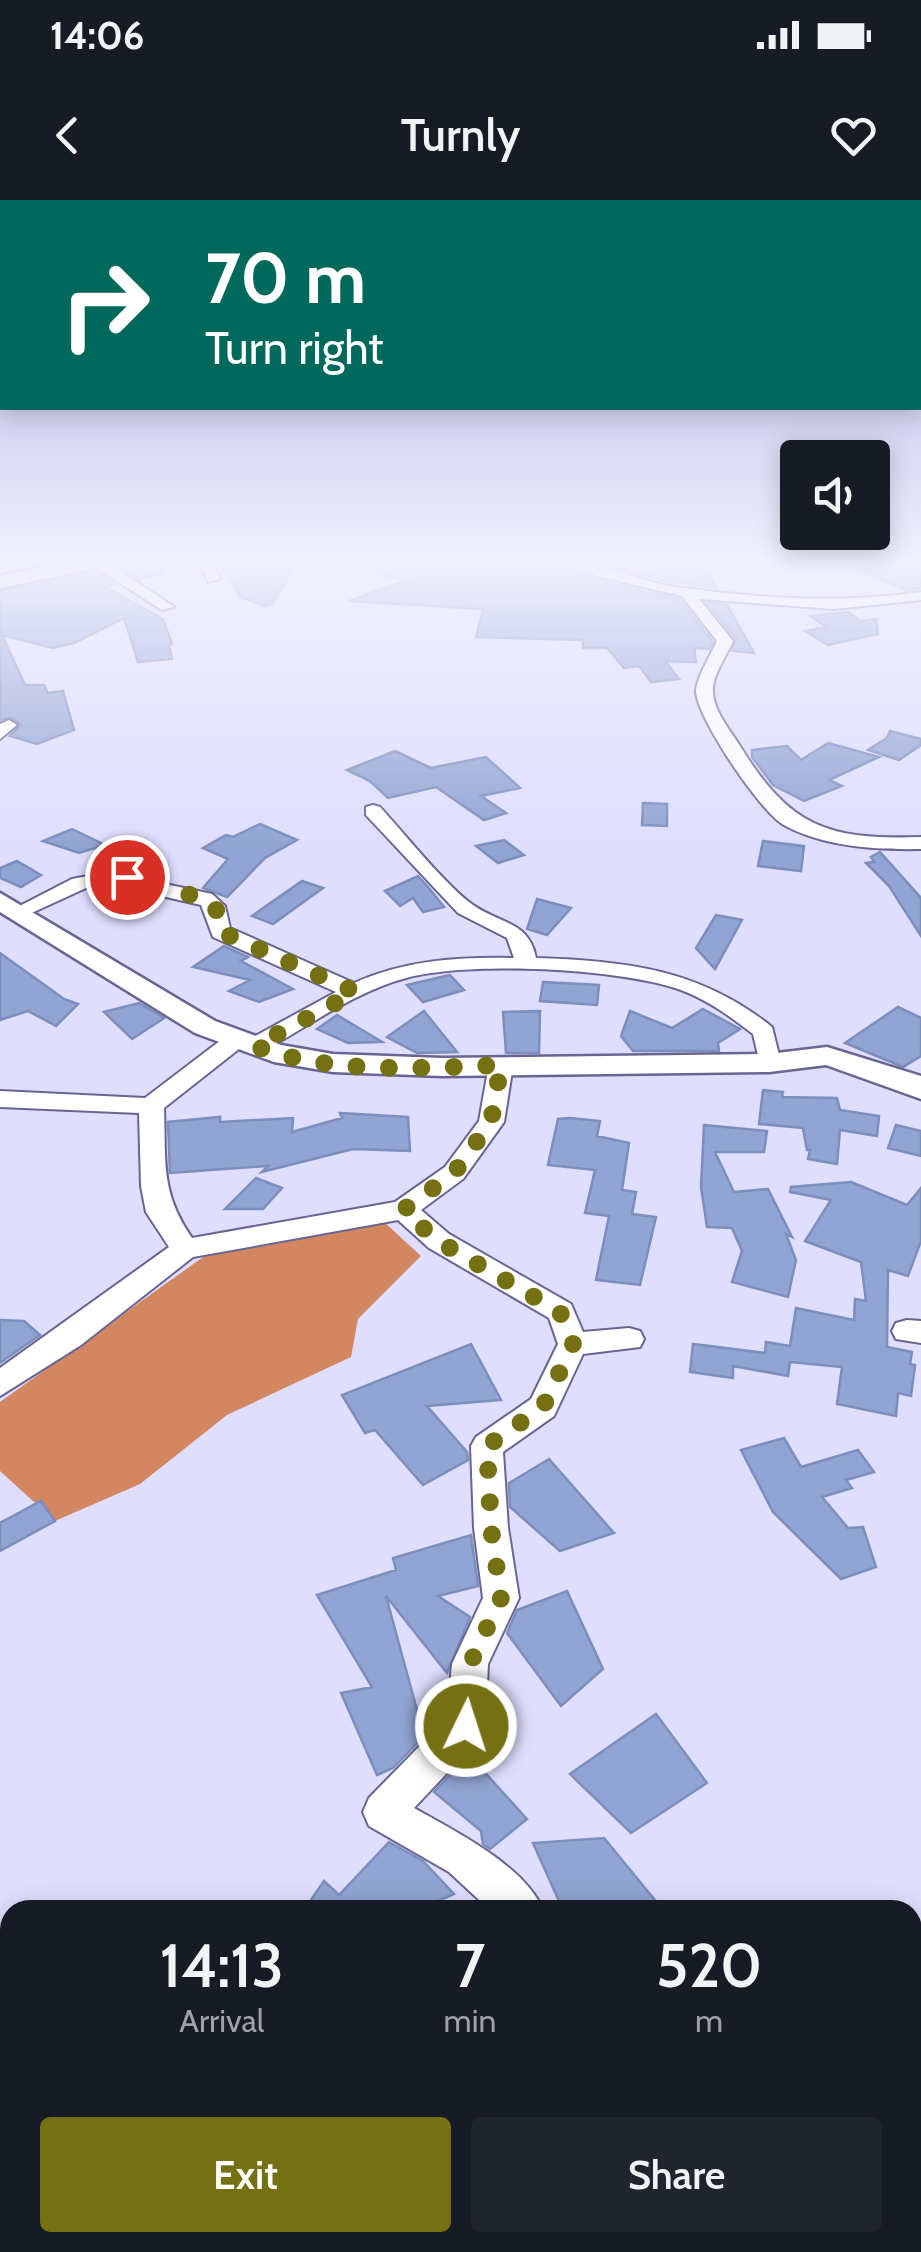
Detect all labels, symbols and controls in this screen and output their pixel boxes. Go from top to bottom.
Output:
text: 14:06 [50,12,144,59]
icon: back [40,108,95,163]
text: Turnly [401,108,520,162]
icon: heart [826,108,881,163]
text: 70 m [205,235,366,321]
icon: right [40,240,170,370]
text: Turn right [205,321,384,375]
map controls [780,440,890,550]
button: sound [780,440,890,550]
pin [85,835,170,920]
icon: arrive [100,850,155,905]
position arrow [414,1674,518,1778]
text: 14:13 [160,1929,284,2002]
text: 7 [455,1929,485,2002]
text: 520 [656,1929,762,2002]
text: Arrival [179,2001,264,2040]
text: min [444,2001,496,2040]
text: m [695,2001,723,2040]
button: Exit [40,2117,451,2232]
button: Share [471,2117,882,2232]

